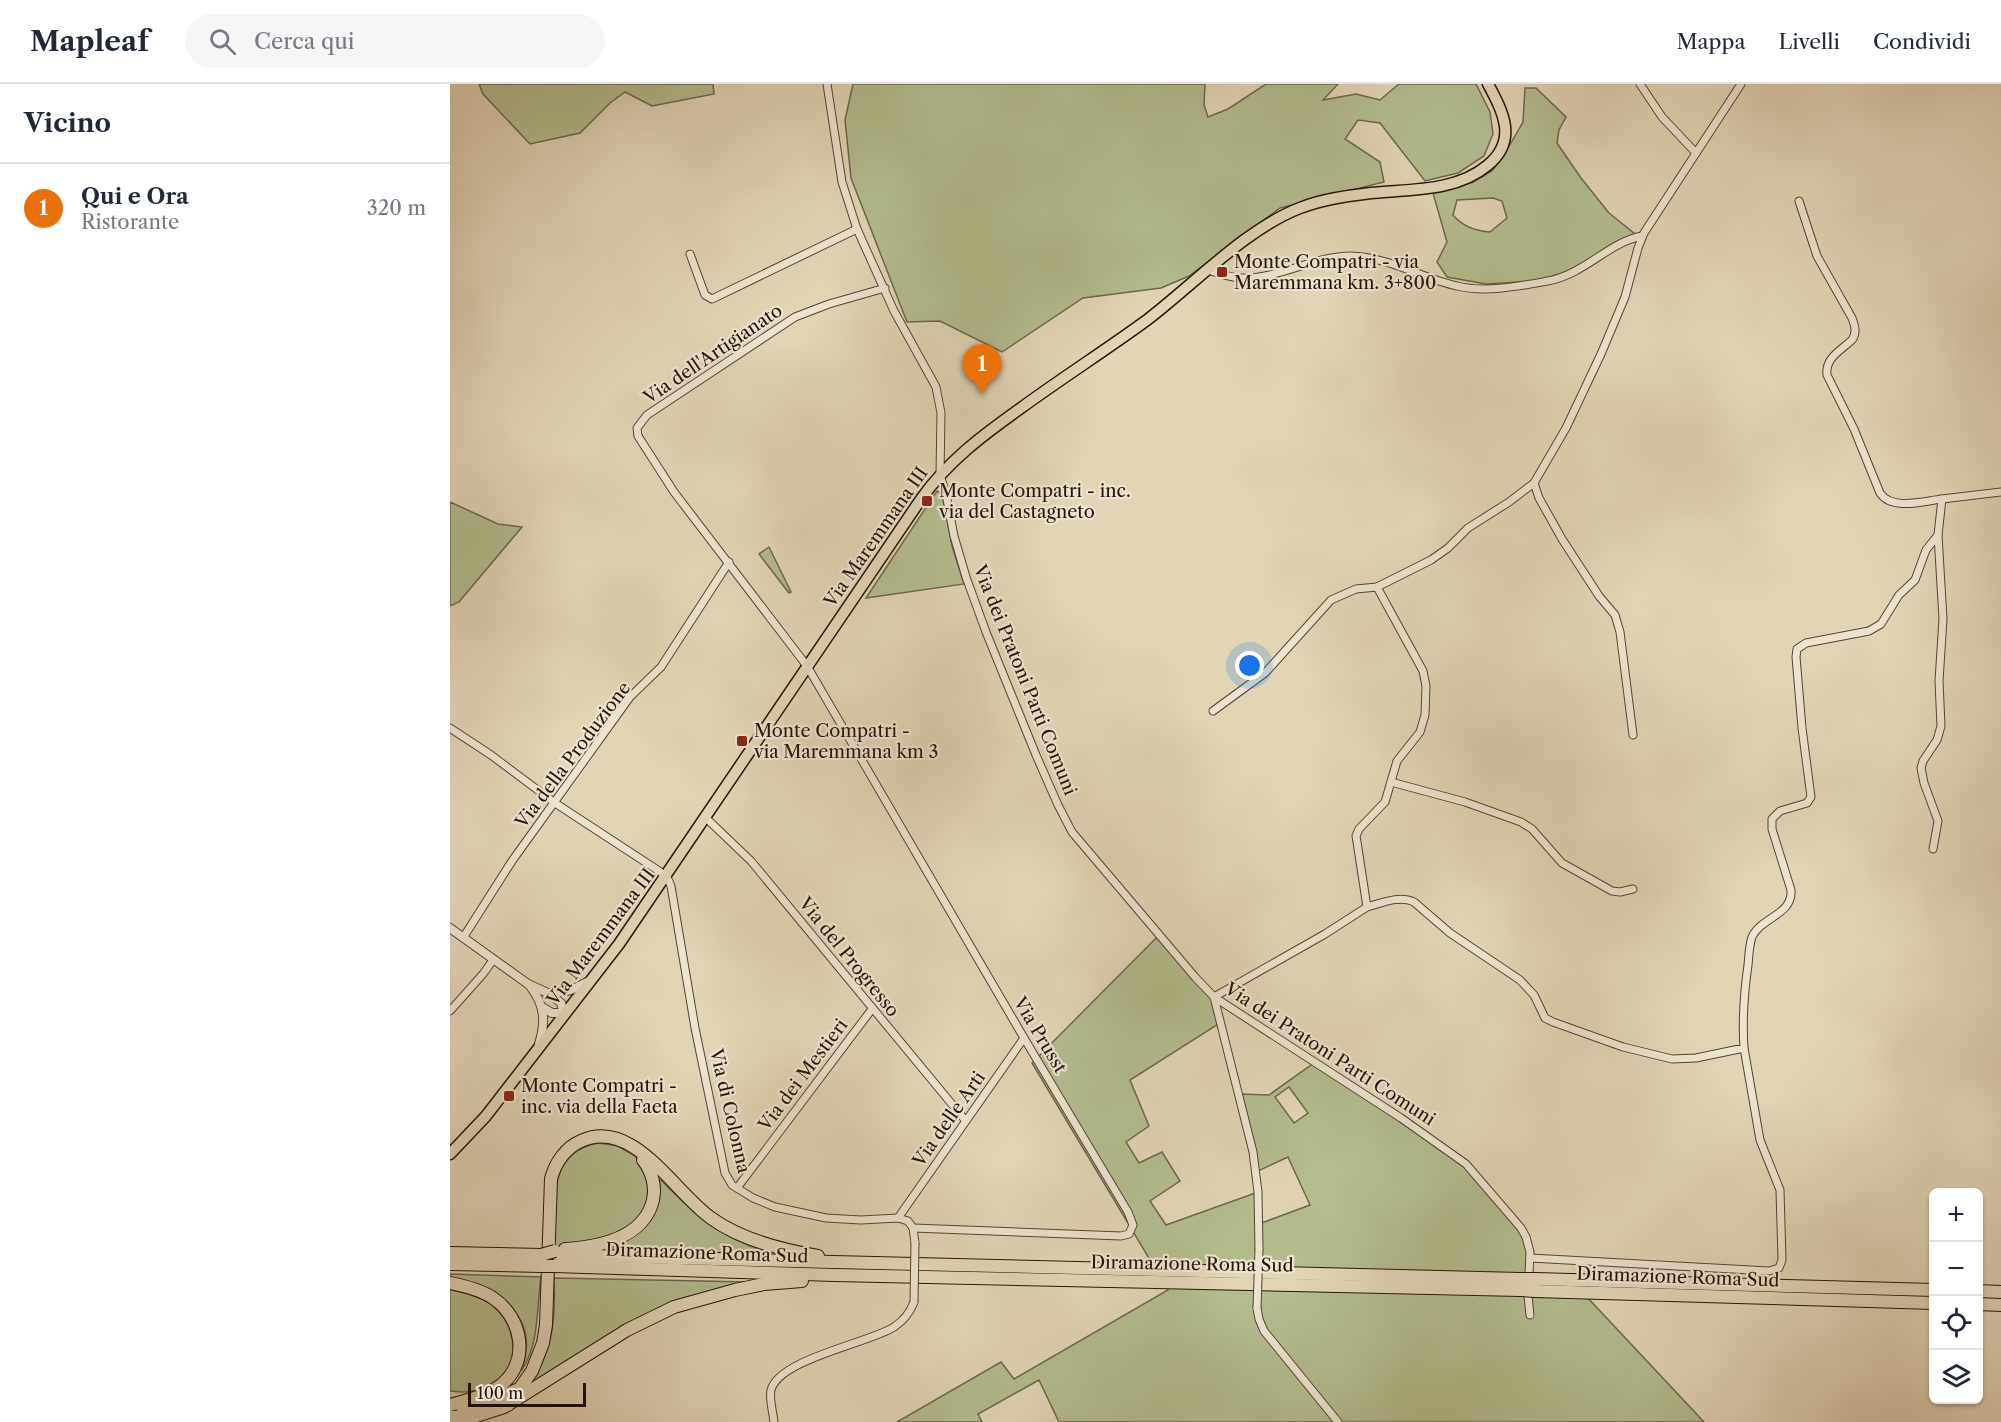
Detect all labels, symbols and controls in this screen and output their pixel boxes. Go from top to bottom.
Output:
search box [185,14,605,68]
text: Mapleaf [30,24,149,58]
icon: search [206,25,239,58]
text: Cerca qui [254,28,355,55]
text: Mappa [1676,29,1746,54]
text: Livelli [1779,29,1840,54]
text: Condividi [1873,29,1971,54]
text: Vicino [24,107,111,139]
text: Qui e Ora [81,183,189,210]
text: 1 [39,196,48,220]
text: 320 m [367,196,426,220]
text: Ristorante [81,210,179,234]
place label: Monte Compatri - via Maremmana km. 3+800 [1234,251,1436,294]
marker: Monte Compatri - via Maremmana km. 3+800 [1215,265,1229,279]
street label: Via dell'Artigianato [639,299,787,409]
pin: 1 [962,344,1002,394]
street label: Via Maremmana III [819,463,933,612]
place label: Monte Compatri - inc. via del Castagneto [938,480,1131,523]
marker: Monte Compatri - inc. via del Castagneto [920,494,934,508]
street label: Via dei Pratoni Parti Comuni [968,561,1082,799]
your location [1235,651,1264,680]
street label: Via della Produzione [510,677,635,833]
place label: Monte Compatri - via Maremmana km 3 [753,720,938,763]
marker: Monte Compatri - via Maremmana km 3 [735,734,749,748]
street label: Via Maremmana III [542,864,660,1011]
street label: Via del Progresso [793,892,904,1021]
street label: Via dei Pratoni Parti Comuni [1220,977,1440,1131]
street label: Via Prusst [1008,992,1072,1078]
street label: Via dei Mestieri [753,1014,853,1136]
street label: Via di Colonna [705,1046,755,1176]
street label: Via delle Arti [908,1067,990,1172]
place label: Monte Compatri - inc. via della Faeta [521,1075,678,1118]
marker: Monte Compatri - inc. via della Faeta [502,1089,516,1103]
map controls [1929,1188,1983,1404]
button: + [1929,1188,1983,1242]
street label: Diramazione Roma Sud [605,1238,809,1268]
button: − [1929,1242,1983,1296]
street label: Diramazione Roma Sud [1090,1251,1294,1277]
street label: Diramazione Roma Sud [1576,1262,1780,1292]
button: locate [1929,1296,1983,1350]
button: layers [1929,1350,1983,1404]
scale bar [468,1380,586,1408]
text: 100 m [477,1383,523,1403]

